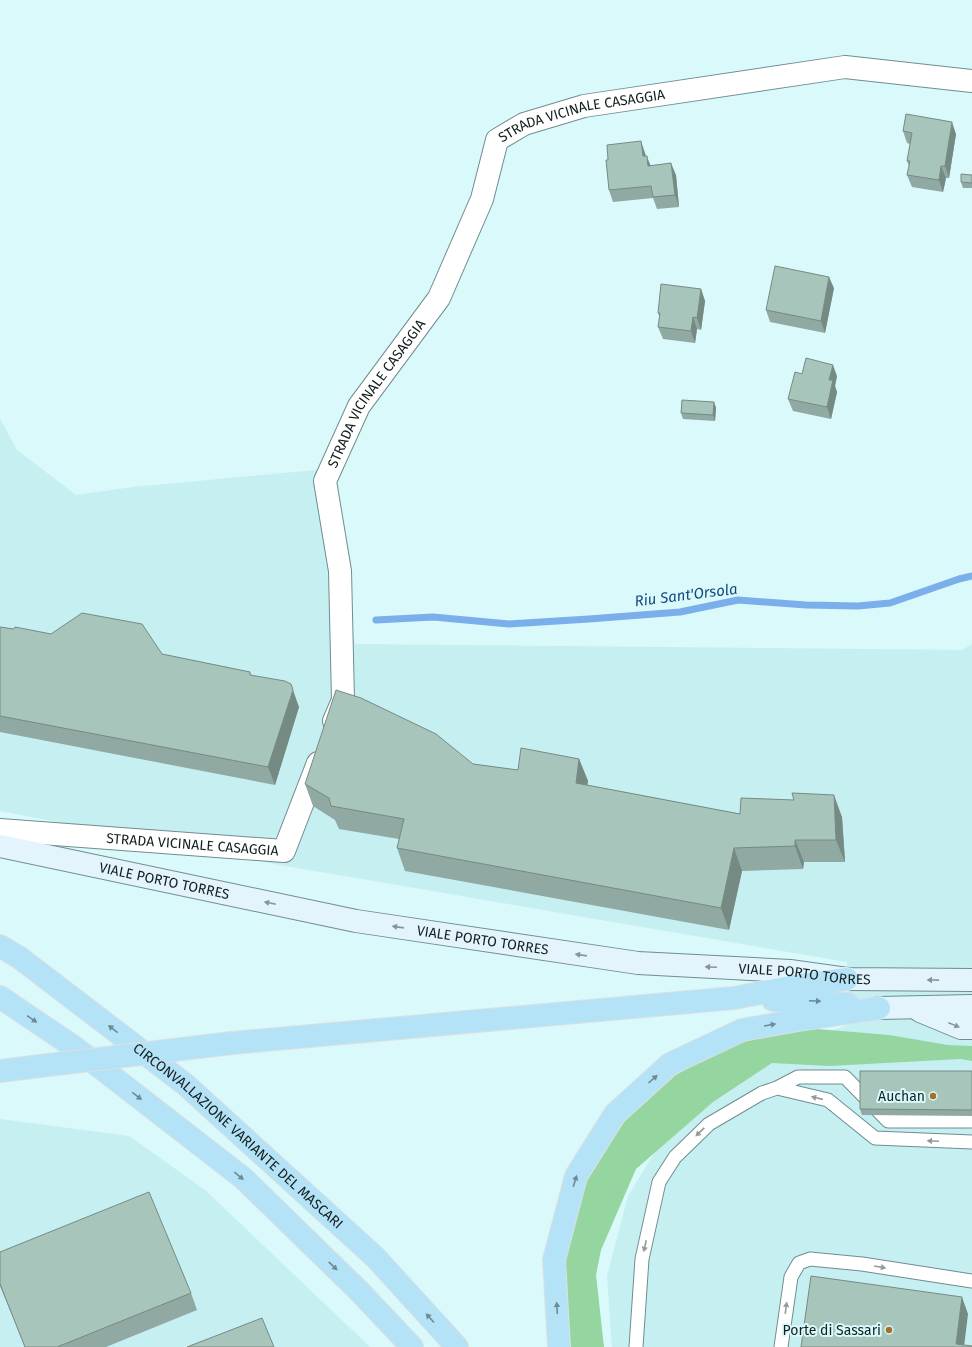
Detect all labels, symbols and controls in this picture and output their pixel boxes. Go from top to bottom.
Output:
street label: STRADA VICINALE CASAGGIA [495,86,666,146]
street label: STRADA VICINALE CASAGGIA [324,316,429,471]
water label: Riu Sant'Orsola [634,580,738,610]
street label: STRADA VICINALE CASAGGIA [106,830,279,860]
street label: VIALE PORTO TORRES [98,859,231,903]
one-way arrow [264,899,276,905]
street label: VIALE PORTO TORRES [416,922,550,959]
one-way arrow [391,924,404,930]
one-way arrow [575,951,588,957]
street label: VIALE PORTO TORRES [738,960,871,988]
one-way arrow [704,964,717,970]
one-way arrow [926,977,939,983]
one-way arrow [809,998,821,1005]
one-way arrow [27,1015,38,1023]
one-way arrow [763,1022,776,1028]
one-way arrow [949,1022,961,1028]
one-way arrow [108,1025,119,1034]
street label: CIRCONVALLAZIONE VARIANTE DEL MASCARI [130,1040,346,1233]
one-way arrow [649,1075,658,1084]
place label: Auchan [878,1088,925,1105]
one-way arrow [132,1091,143,1100]
marker: Auchan [928,1091,938,1101]
one-way arrow [810,1094,823,1100]
one-way arrow [695,1127,705,1137]
one-way arrow [926,1138,939,1144]
one-way arrow [234,1172,245,1180]
one-way arrow [572,1175,578,1187]
one-way arrow [642,1239,648,1252]
one-way arrow [328,1261,338,1271]
one-way arrow [874,1265,887,1271]
one-way arrow [553,1302,560,1314]
one-way arrow [783,1302,789,1314]
one-way arrow [426,1313,435,1323]
place label: Porte di Sassari [783,1322,881,1339]
marker: Porte di Sassari [884,1325,894,1335]

